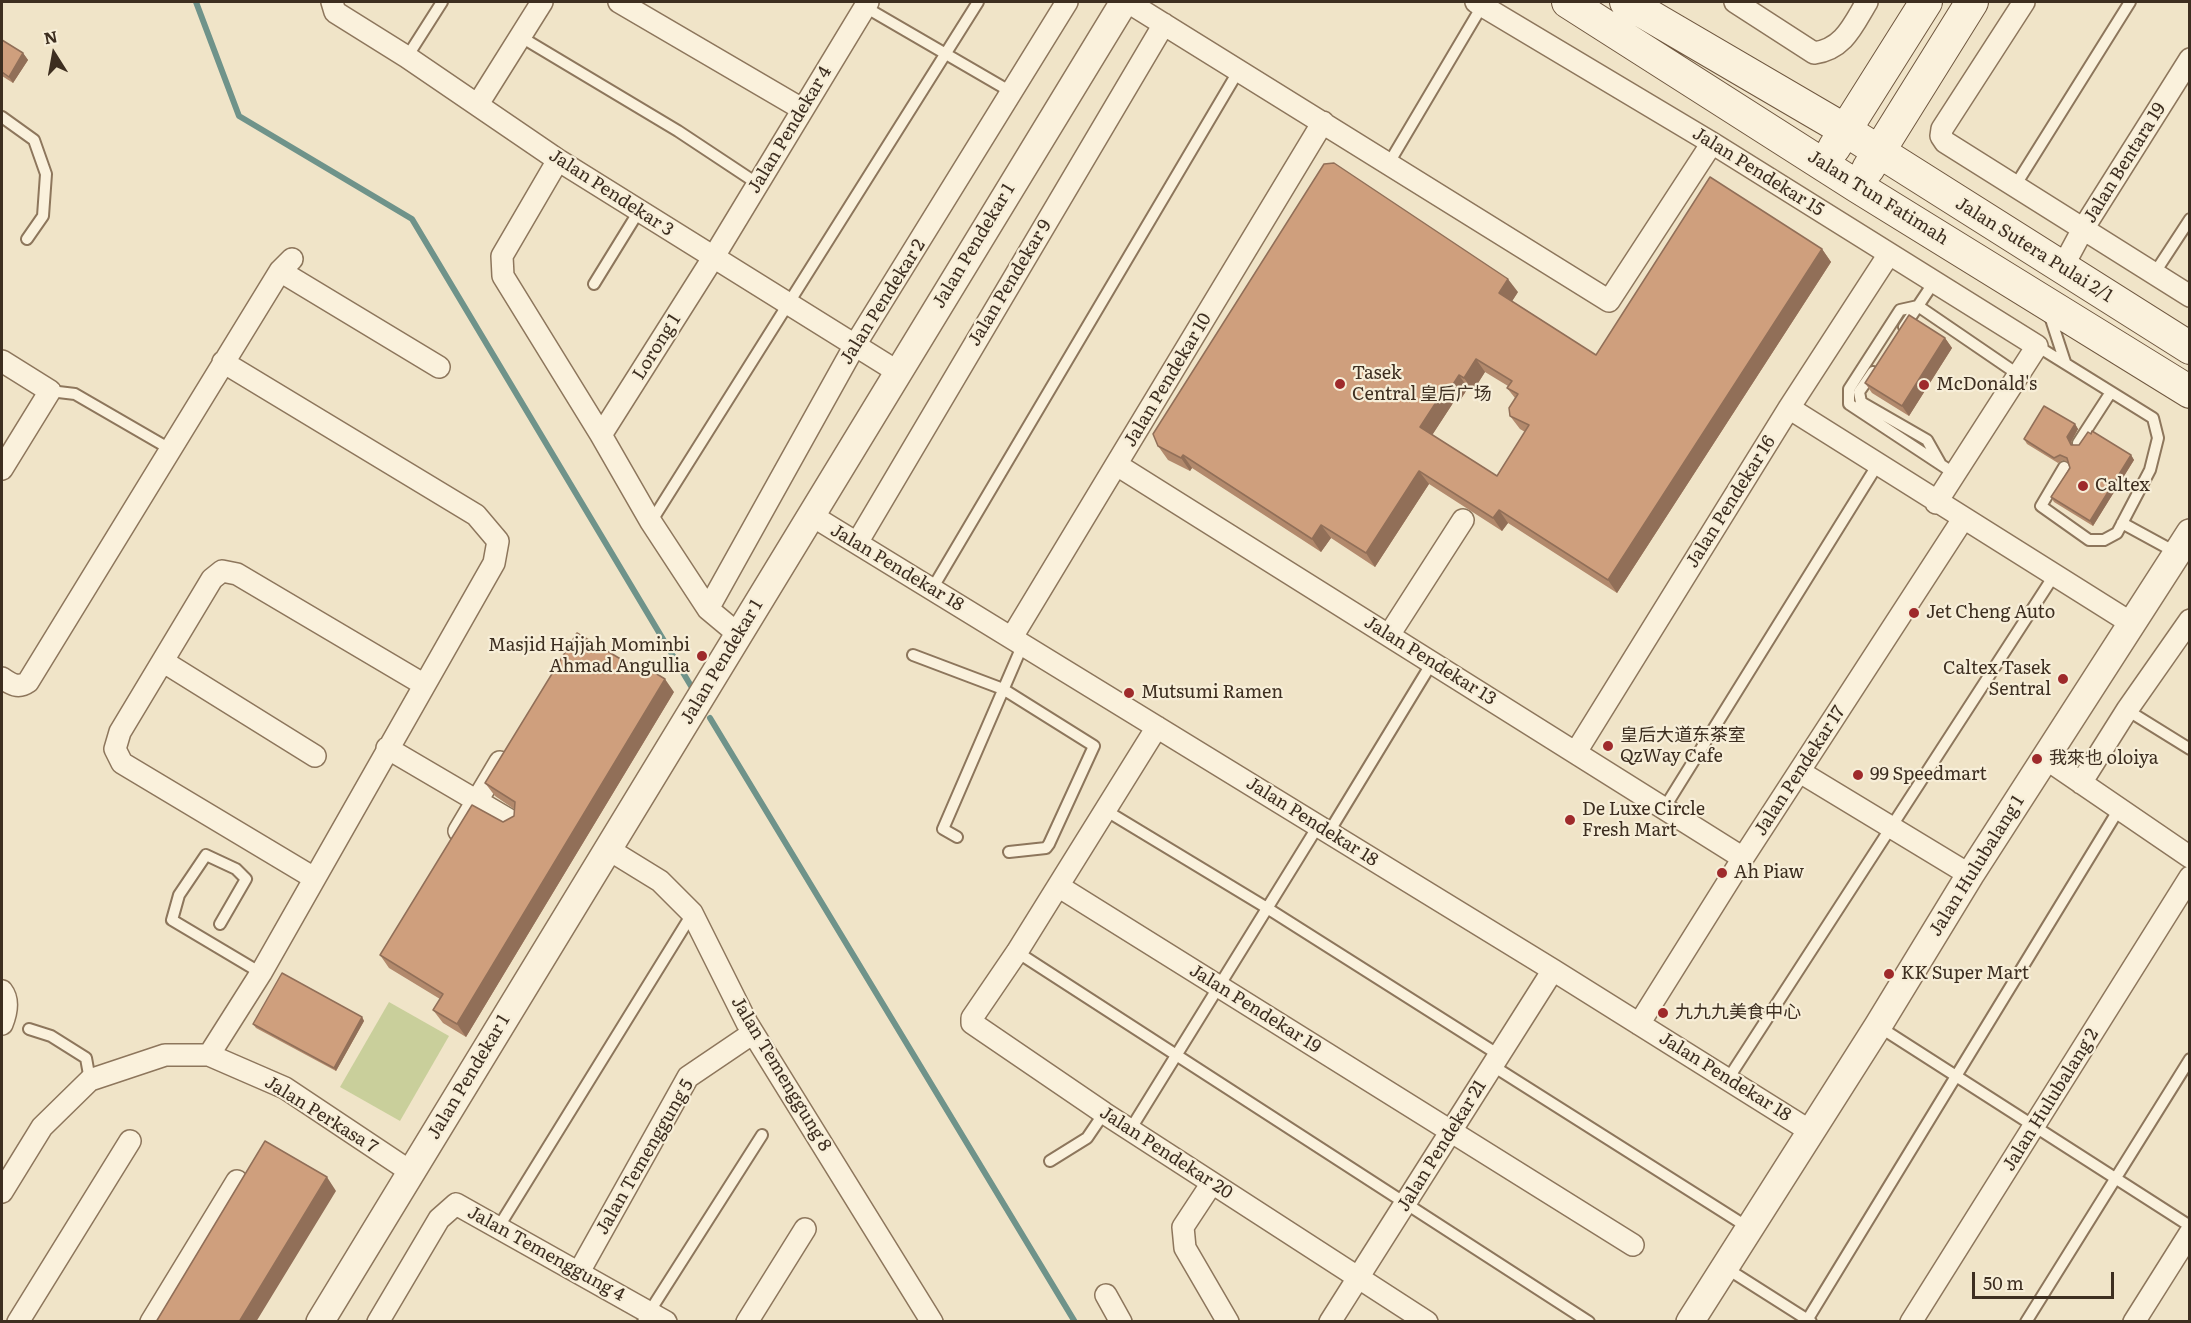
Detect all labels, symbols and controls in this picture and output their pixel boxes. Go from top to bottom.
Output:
text: N [42,23,59,49]
north arrow [24,24,84,84]
street label: Jalan Pendekar 4 [744,63,836,197]
street label: Jalan Bentara 19 [2079,99,2171,227]
street label: Jalan Pendekar 15 [1688,123,1828,221]
street label: Jalan Pendekar 3 [545,145,677,241]
street label: Jalan Tun Fatimah [1804,146,1952,250]
street label: Jalan Pendekar 1 [928,180,1020,312]
street label: Jalan Sutera Pulai 2/1 [1951,193,2117,307]
street label: Jalan Pendekar 9 [964,216,1056,350]
street label: Jalan Pendekar 2 [836,235,930,369]
street label: Jalan Pendekar 10 [1120,309,1216,451]
street label: Lorong 1 [628,310,686,384]
place label: Tasek Central 皇后广场 [1352,363,1492,406]
place label: McDonald's [1936,374,2037,396]
marker: Tasek Central 皇后广场 [1333,377,1347,391]
marker: McDonald's [1917,378,1931,392]
street label: Jalan Pendekar 16 [1682,432,1780,572]
place label: Caltex [2095,475,2150,497]
marker: Caltex [2076,479,2090,493]
street label: Jalan Pendekar 18 [826,520,968,616]
street label: Jalan Pendekar 1 [676,596,768,728]
place label: Jet Cheng Auto [1926,602,2055,624]
marker: Jet Cheng Auto [1907,606,1921,620]
street label: Jalan Pendekar 13 [1360,612,1500,710]
place label: Masjid Hajjah Mominbi Ahmad Angullia [488,635,690,678]
marker: Masjid Hajjah Mominbi Ahmad Angullia [695,649,709,663]
place label: Caltex Tasek Sentral [1943,658,2051,700]
marker: Caltex Tasek Sentral [2056,672,2070,686]
place label: Mutsumi Ramen [1141,682,1283,704]
marker: Mutsumi Ramen [1122,686,1136,700]
street label: Jalan Pendekar 17 [1750,702,1850,840]
place label: 皇后大道东茶室 QzWay Cafe [1620,725,1746,768]
marker: 皇后大道东茶室 QzWay Cafe [1601,739,1615,753]
place label: 我來也 oloiya [2049,748,2159,770]
marker: 我來也 oloiya [2030,752,2044,766]
place label: 99 Speedmart [1870,764,1987,786]
marker: 99 Speedmart [1851,768,1865,782]
street label: Jalan Pendekar 18 [1242,773,1382,871]
street label: Jalan Hulubalang 1 [1925,792,2029,940]
place label: De Luxe Circle Fresh Mart [1582,799,1705,842]
marker: De Luxe Circle Fresh Mart [1563,813,1577,827]
place label: Ah Piaw [1734,862,1804,884]
marker: Ah Piaw [1715,866,1729,880]
street label: Jalan Pendekar 19 [1185,960,1325,1058]
place label: KK Super Mart [1901,963,2029,985]
marker: KK Super Mart [1882,967,1896,981]
street label: Jalan Temenggung 8 [726,993,836,1155]
place label: 九九九美食中心 [1675,1002,1801,1024]
marker: 九九九美食中心 [1656,1006,1670,1020]
street label: Jalan Pendekar 1 [423,1011,515,1143]
street label: Jalan Hulubalang 2 [1998,1025,2104,1175]
street label: Jalan Pendekar 18 [1655,1028,1795,1126]
street label: Jalan Perkasa 7 [260,1072,382,1158]
street label: Jalan Temenggung 5 [592,1075,698,1239]
street label: Jalan Pendekar 21 [1393,1076,1491,1216]
street label: Jalan Pendekar 20 [1096,1102,1236,1204]
street label: Jalan Temenggung 4 [464,1202,628,1306]
scale bar [1975,1260,2118,1298]
text: 50 m [1983,1269,2024,1296]

